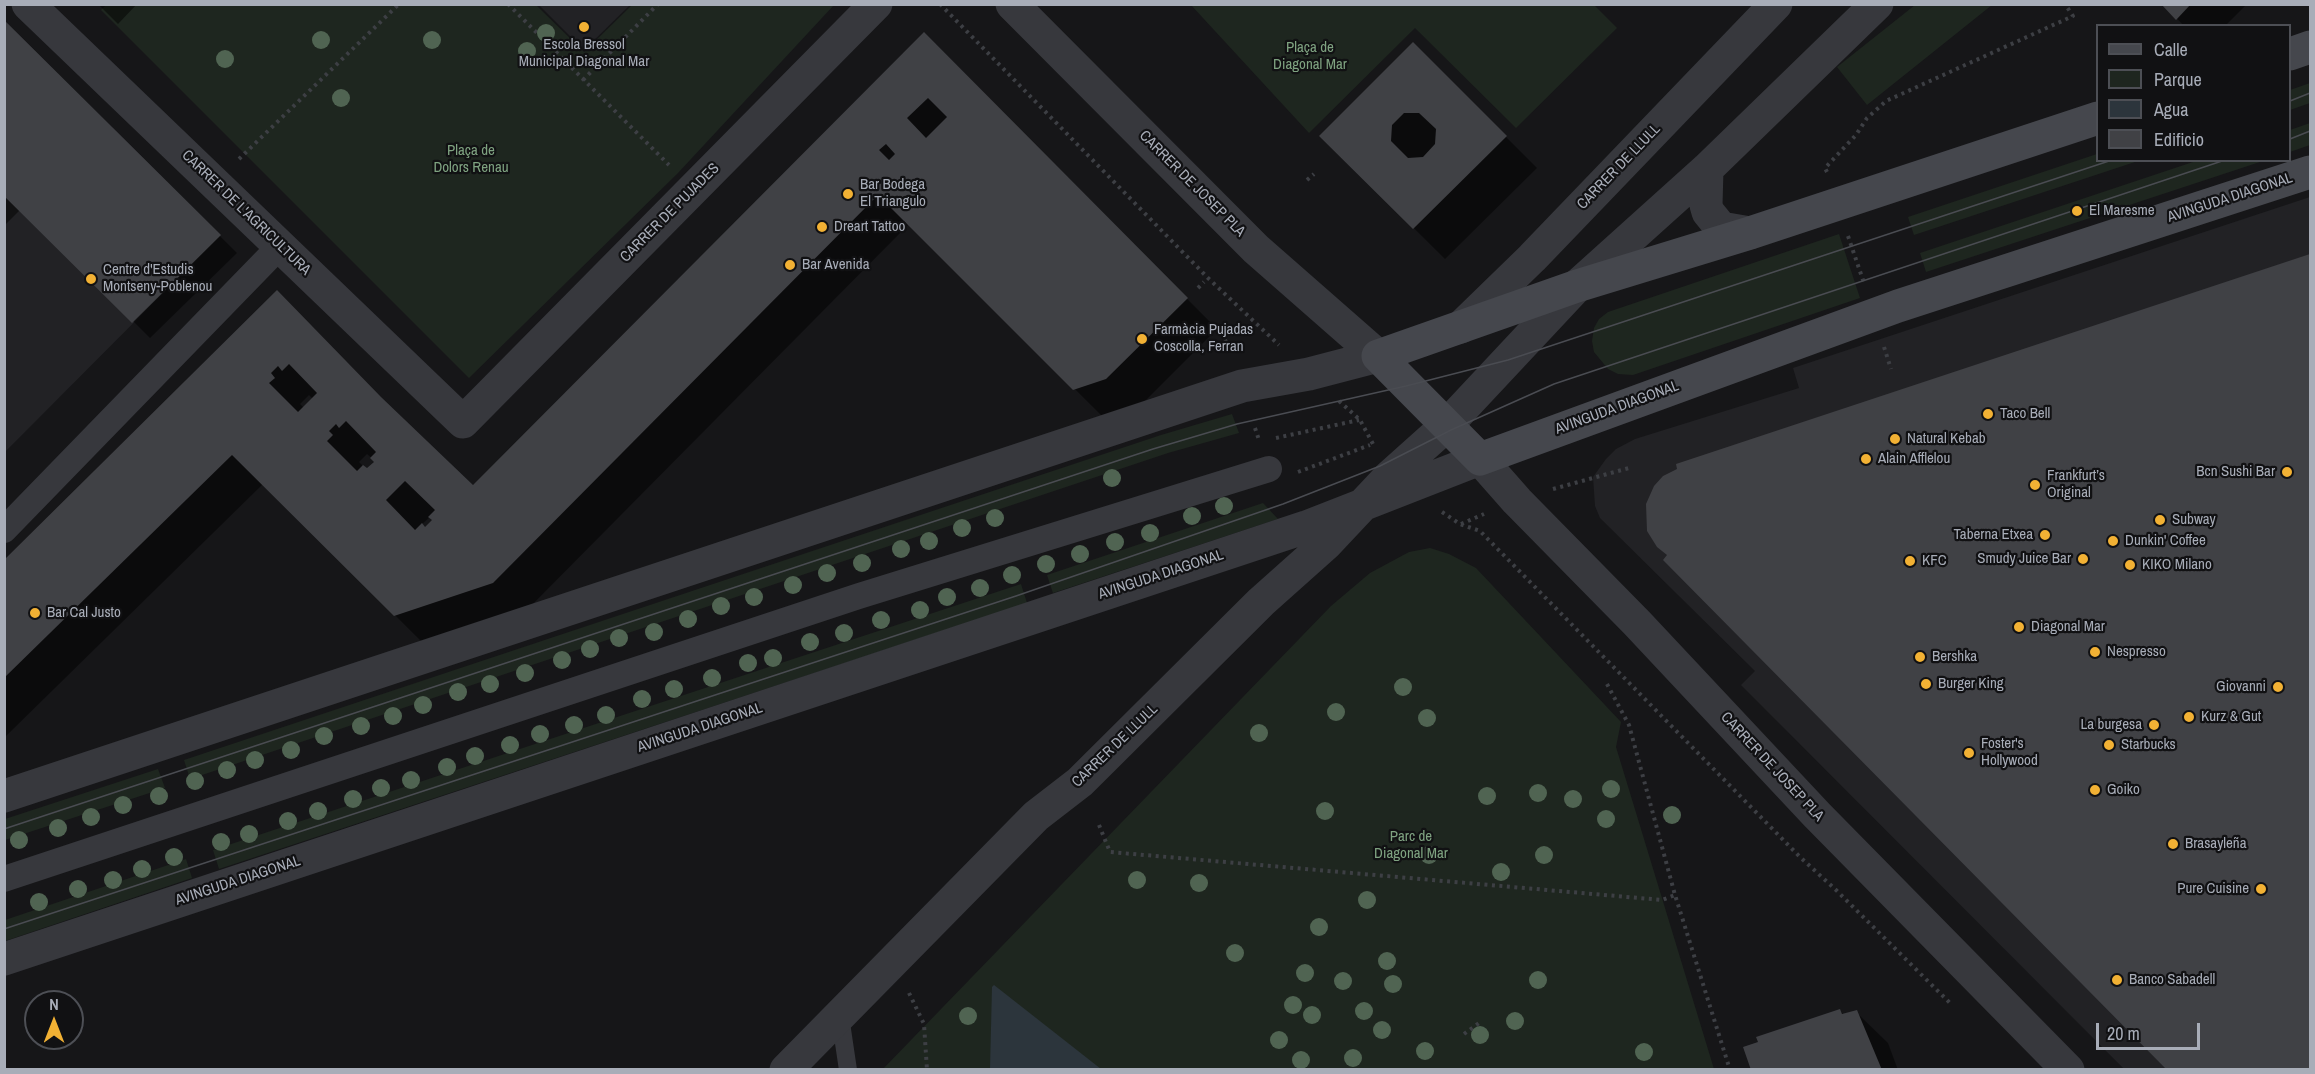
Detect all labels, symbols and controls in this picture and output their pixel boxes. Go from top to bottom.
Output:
marker: Escola Bressol Municipal Diagonal Mar [577,20,591,34]
legend [2096,24,2291,162]
place label: Escola Bressol Municipal Diagonal Mar [519,36,649,71]
text: Calle [2154,37,2188,62]
park label: Plaça de Diagonal Mar [1273,39,1347,74]
text: Parque [2154,67,2202,92]
text: Agua [2154,97,2188,122]
street label: CARRER DE LLULL [1574,120,1664,214]
street label: CARRER DE JOSEP PLA [1135,127,1249,241]
text: Edificio [2154,127,2204,152]
park label: Plaça de Dolors Renau [433,142,509,177]
street label: CARRER DE L'AGRICULTURA [178,147,314,279]
street label: CARRER DE PUJADES [617,160,723,266]
street label: AVINGUDA DIAGONAL [2165,169,2295,227]
place label: Bar Bodega El Triangulo [860,176,926,211]
marker: Bar Bodega El Triangulo [841,187,855,201]
place label: El Maresme [2089,202,2155,220]
marker: El Maresme [2070,204,2084,218]
place label: Dreart Tattoo [834,218,905,236]
marker: Dreart Tattoo [815,220,829,234]
place label: Bar Avenida [802,256,869,274]
marker: Bar Avenida [783,258,797,272]
place label: Centre d'Estudis Montseny-Poblenou [103,261,212,296]
marker: Centre d'Estudis Montseny-Poblenou [84,272,98,286]
place label: Farmàcia Pujadas Coscolla, Ferran [1154,321,1253,356]
marker: Farmàcia Pujadas Coscolla, Ferran [1135,332,1149,346]
street label: AVINGUDA DIAGONAL [1553,377,1681,439]
place label: Taco Bell [2000,405,2050,423]
marker: Taco Bell [1981,407,1995,421]
place label: Natural Kebab [1907,430,1986,448]
marker: Natural Kebab [1888,432,1902,446]
place label: Alain Afflelou [1878,450,1950,468]
marker: Alain Afflelou [1859,452,1873,466]
place label: Bcn Sushi Bar [2196,463,2275,481]
marker: Bcn Sushi Bar [2280,465,2294,479]
place label: Frankfurt’s Original [2047,467,2105,502]
marker: Frankfurt’s Original [2028,478,2042,492]
place label: Subway [2172,511,2216,529]
marker: Subway [2153,513,2167,527]
place label: Taberna Etxea [1953,526,2033,544]
marker: Taberna Etxea [2038,528,2052,542]
place label: Dunkin' Coffee [2125,532,2206,550]
marker: Dunkin' Coffee [2106,534,2120,548]
street label: AVINGUDA DIAGONAL [1096,546,1226,604]
place label: Smudy Juice Bar [1977,550,2071,568]
place label: KFC [1922,552,1947,570]
marker: Smudy Juice Bar [2076,552,2090,566]
marker: KFC [1903,554,1917,568]
place label: KIKO Milano [2142,556,2212,574]
marker: KIKO Milano [2123,558,2137,572]
place label: Bar Cal Justo [47,604,121,622]
marker: Bar Cal Justo [28,606,42,620]
place label: Diagonal Mar [2031,618,2105,636]
marker: Diagonal Mar [2012,620,2026,634]
place label: Nespresso [2107,643,2166,661]
marker: Nespresso [2088,645,2102,659]
place label: Bershka [1932,648,1977,666]
marker: Bershka [1913,650,1927,664]
place label: Burger King [1938,675,2004,693]
marker: Burger King [1919,677,1933,691]
place label: Giovanni [2216,678,2266,696]
marker: Giovanni [2271,680,2285,694]
street label: AVINGUDA DIAGONAL [635,699,765,757]
street label: CARRER DE LLULL [1068,701,1162,791]
place label: Kurz & Gut [2201,708,2261,726]
street label: CARRER DE JOSEP PLA [1717,709,1827,825]
marker: Kurz & Gut [2182,710,2196,724]
place label: La burgesa [2080,716,2142,734]
marker: La burgesa [2147,718,2161,732]
place label: Foster's Hollywood [1981,735,2038,770]
place label: Starbucks [2121,736,2176,754]
marker: Starbucks [2102,738,2116,752]
marker: Foster's Hollywood [1962,746,1976,760]
place label: Goiko [2107,781,2140,799]
marker: Goiko [2088,783,2102,797]
park label: Parc de Diagonal Mar [1374,828,1448,863]
place label: Brasayleña [2185,835,2247,853]
marker: Brasayleña [2166,837,2180,851]
street label: AVINGUDA DIAGONAL [173,852,303,910]
place label: Pure Cuisine [2177,880,2249,898]
marker: Pure Cuisine [2254,882,2268,896]
place label: Banco Sabadell [2129,971,2215,989]
marker: Banco Sabadell [2110,973,2124,987]
north arrow [24,990,84,1050]
text: N [49,993,59,1015]
scale bar [2099,1011,2202,1049]
text: 20 m [2107,1021,2140,1046]

